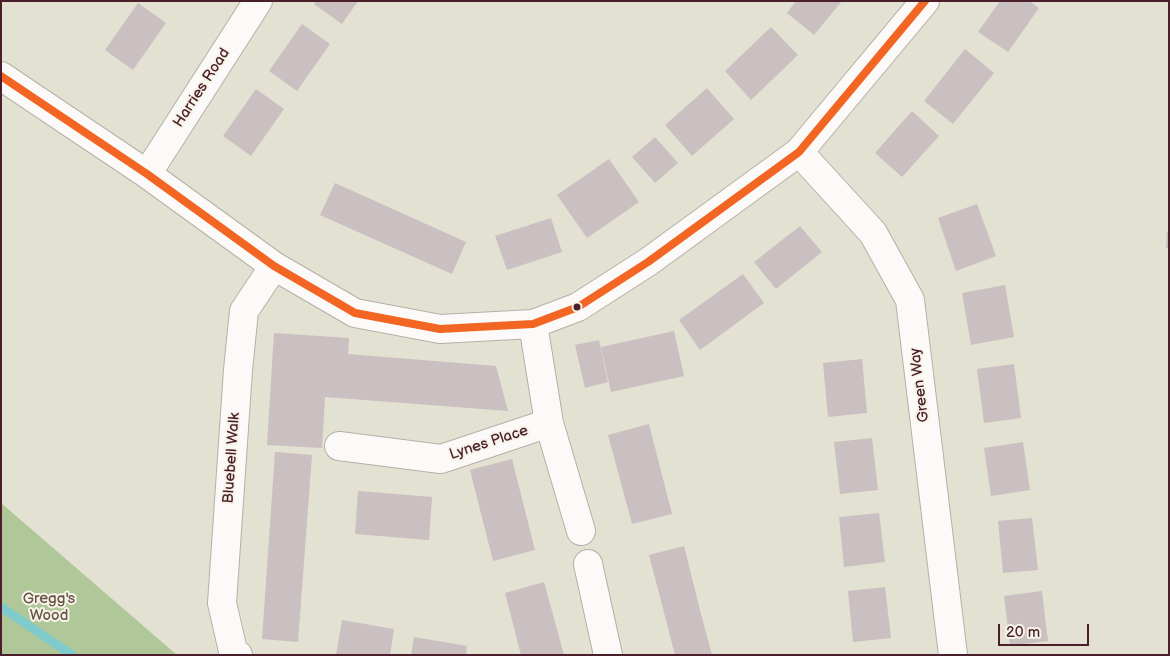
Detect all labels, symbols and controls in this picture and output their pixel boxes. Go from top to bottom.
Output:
street label: Harries Road [170,45,234,131]
unlabelled marker [572,302,582,312]
street label: Green Way [907,347,933,423]
street label: Bluebell Walk [220,412,244,504]
street label: Lynes Place [447,422,531,464]
park label: Gregg's Wood [23,590,75,625]
scale bar [1000,614,1091,646]
text: 20 m [1006,623,1040,642]

